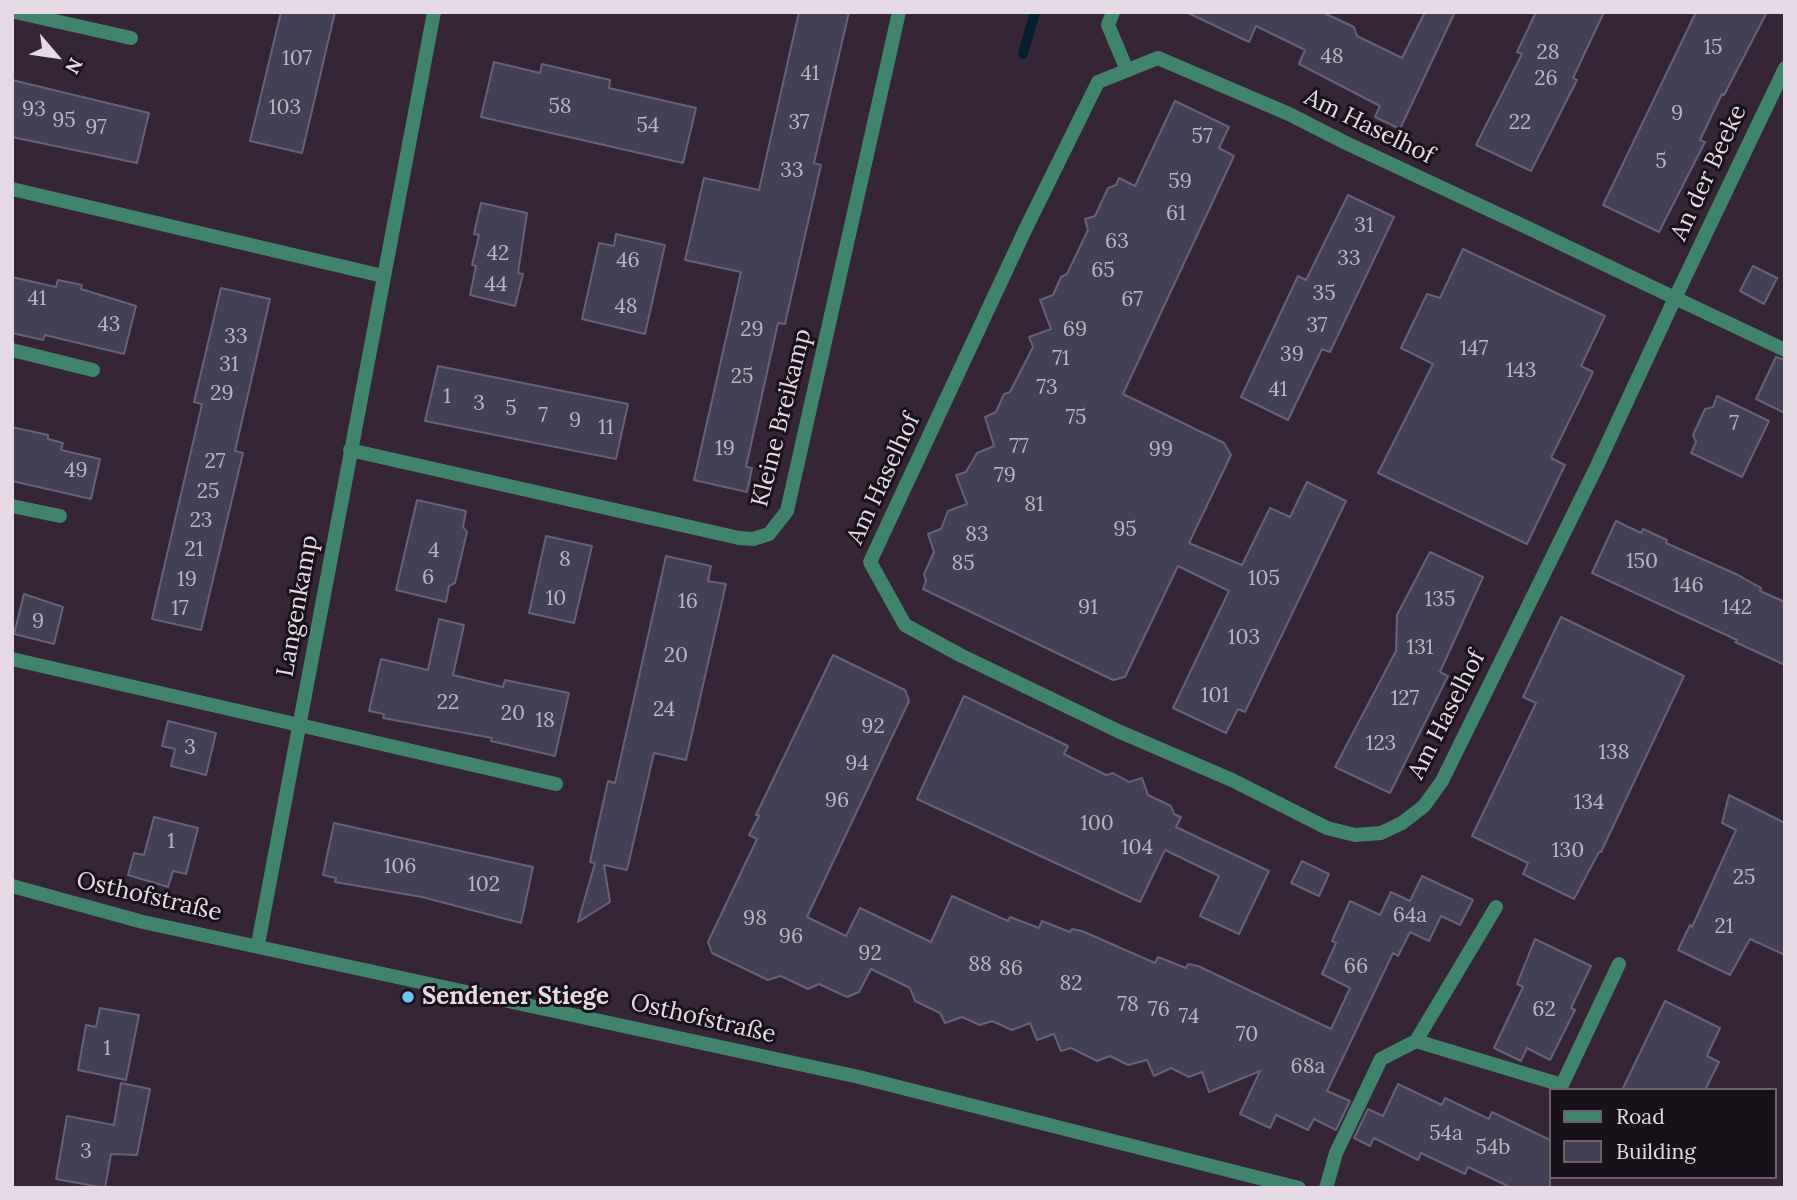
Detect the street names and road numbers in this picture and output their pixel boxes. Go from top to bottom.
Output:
street label: Am Haselhof [1299,83,1439,171]
street label: An der Beeke [1665,101,1753,245]
street label: Kleine Breikamp [746,326,818,510]
street label: Am Haselhof [841,409,927,549]
street label: Langenkamp [271,533,325,679]
street label: Am Haselhof [1402,646,1492,784]
street label: Osthofstraße [74,866,224,928]
street label: Osthofstraße [628,988,778,1050]

